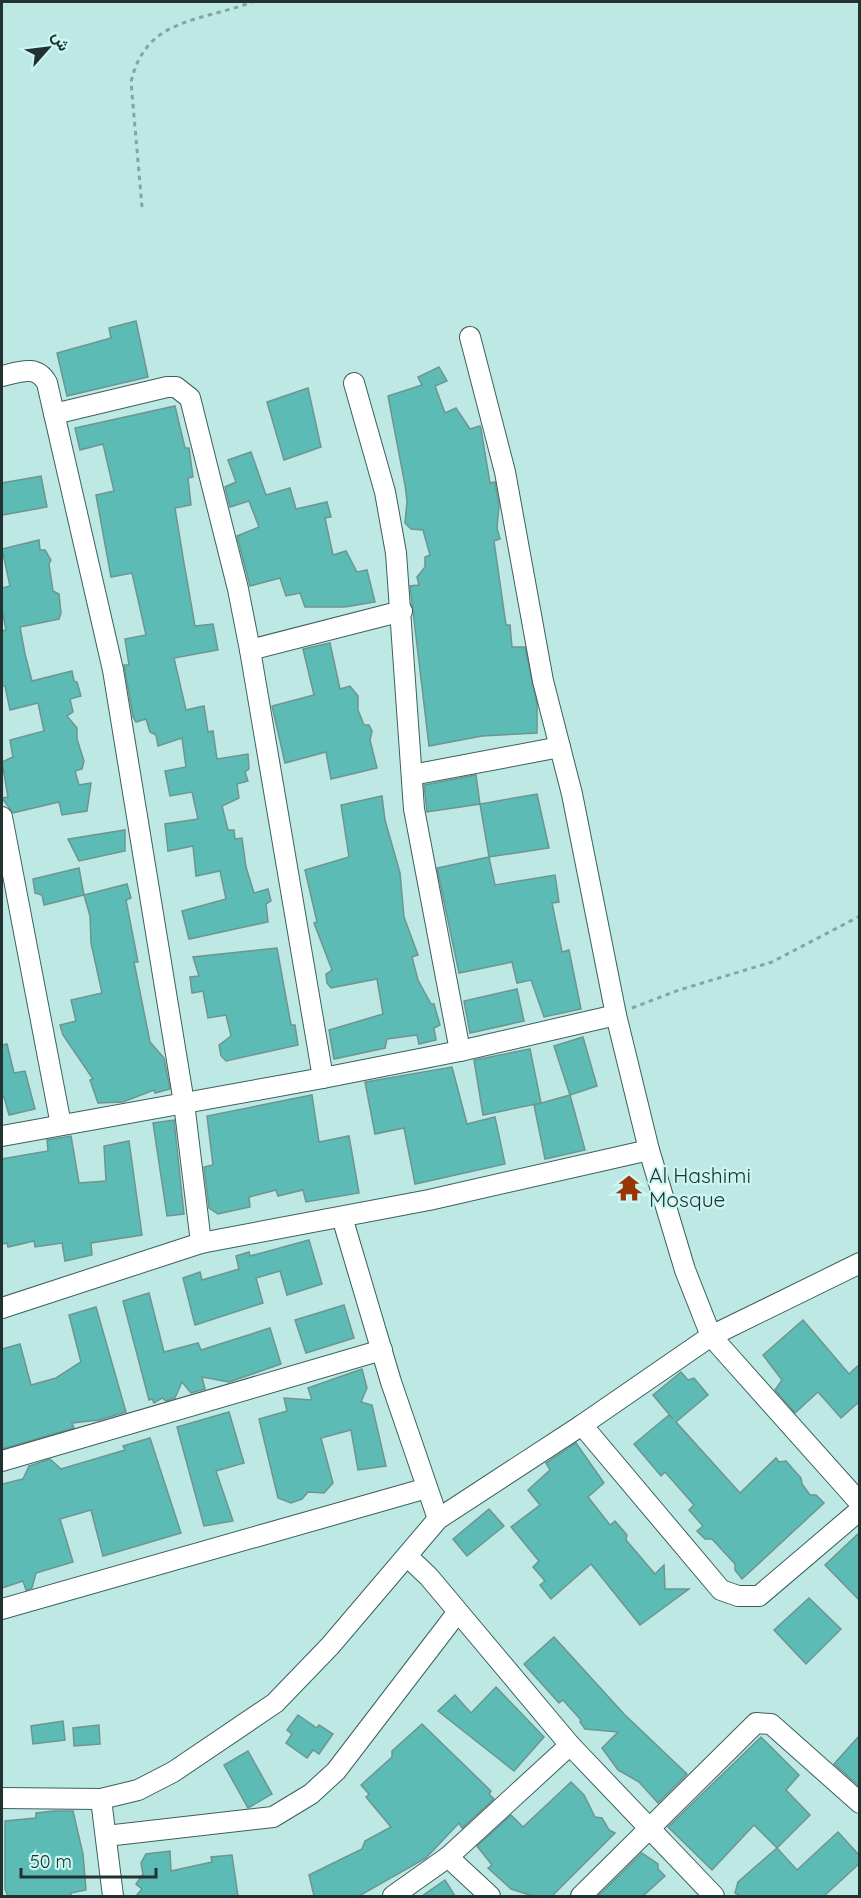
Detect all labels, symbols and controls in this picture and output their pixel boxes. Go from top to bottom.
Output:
north arrow [18,18,78,78]
text: ش [48,28,75,54]
place label: Al Hashimi Mosque [649,1162,751,1212]
temple icon: Al Hashimi Mosque [614,1173,644,1203]
scale bar [21,1841,156,1879]
text: 50 m [30,1850,72,1873]

